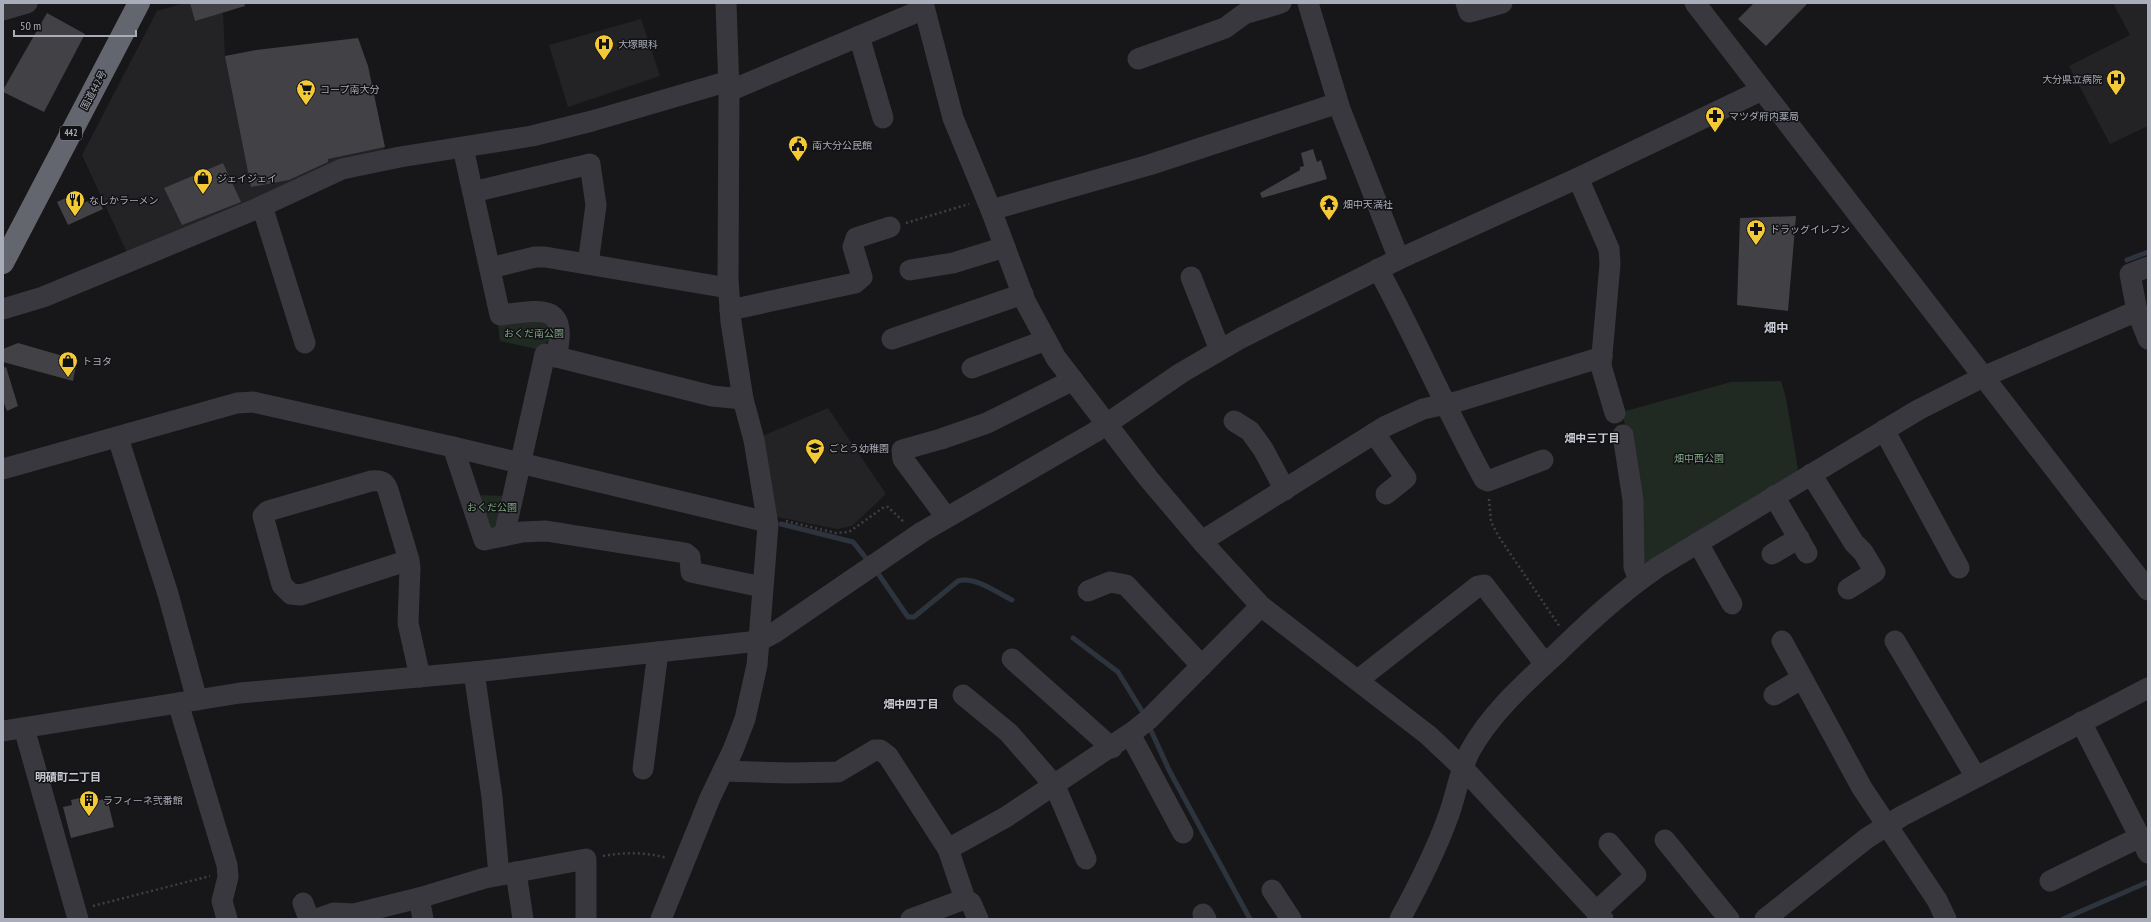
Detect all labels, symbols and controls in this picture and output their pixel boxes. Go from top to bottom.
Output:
scale bar [14,12,136,38]
text: 50 m [20,18,41,33]
hospital icon: 大塚眼科 [593,33,615,61]
place label: 大塚眼科 [618,38,658,51]
street label: 国道442号 [77,68,109,112]
hospital icon: 大分県立病院 [2105,68,2127,96]
place label: 大分県立病院 [2042,73,2102,86]
supermarket icon: コープ南大分 [295,78,317,106]
place label: コープ南大分 [320,83,379,96]
pharmacy icon: マツダ府内薬局 [1704,105,1726,133]
place label: マツダ府内薬局 [1729,110,1799,123]
road number: 442 [60,126,82,140]
public building icon: 南大分公民館 [787,134,809,162]
place label: 南大分公民館 [812,139,872,152]
shop icon: ジェイジェイ [192,167,214,195]
place label: ジェイジェイ [217,172,277,185]
restaurant icon: なしかラーメン [64,189,86,217]
temple icon: 畑中天満社 [1318,193,1340,221]
place label: なしかラーメン [89,194,159,207]
place label: 畑中天満社 [1343,198,1393,211]
pharmacy icon: ドラッグイレブン [1745,218,1767,246]
place label: ドラッグイレブン [1770,223,1850,236]
district label: 畑中 [1764,320,1788,335]
park label: おくだ南公園 [504,327,564,340]
shop icon: トヨタ [57,350,79,378]
place label: トヨタ [82,355,112,368]
district label: 畑中三丁目 [1565,431,1620,445]
school or university icon: ごとう幼稚園 [804,437,826,465]
place label: ごとう幼稚園 [829,442,889,455]
park label: 畑中西公園 [1674,452,1724,465]
park label: おくだ公園 [467,501,517,514]
district label: 畑中四丁目 [884,697,939,711]
district label: 明磧町二丁目 [35,770,101,784]
building icon: ラフィーネ弐番館 [78,789,100,817]
place label: ラフィーネ弐番館 [103,794,183,807]

